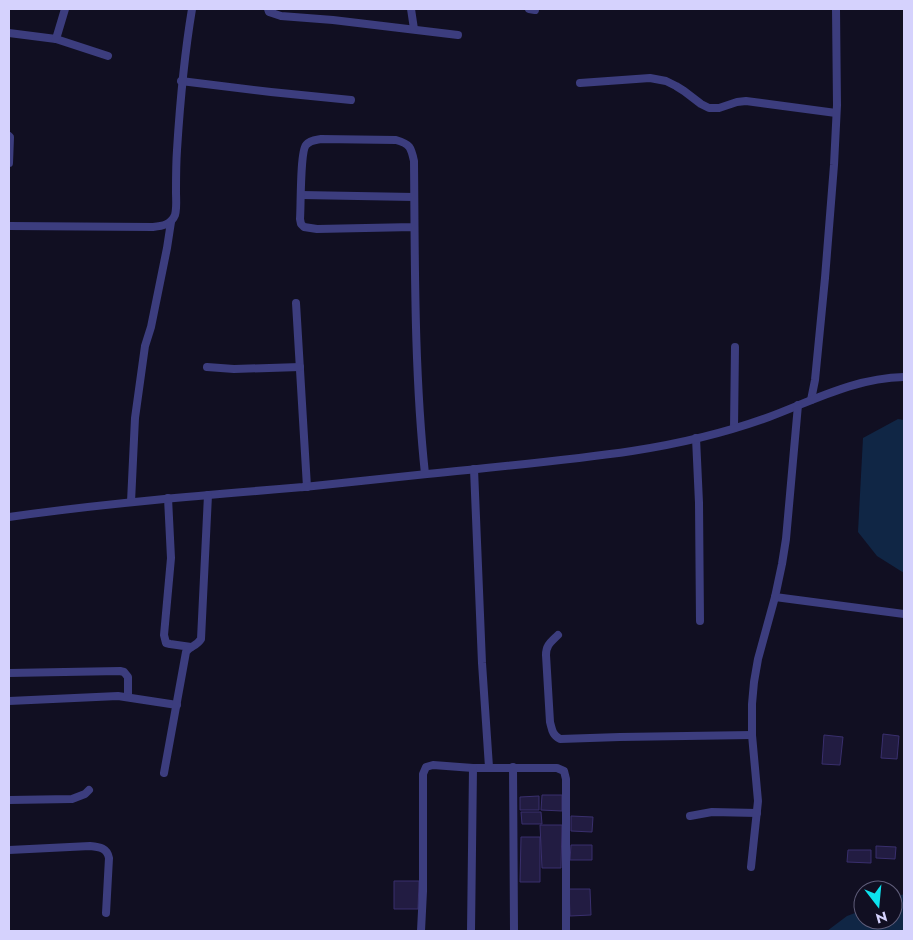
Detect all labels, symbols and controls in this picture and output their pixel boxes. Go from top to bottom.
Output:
north arrow [853,880,903,930]
text: N [873,906,890,929]

